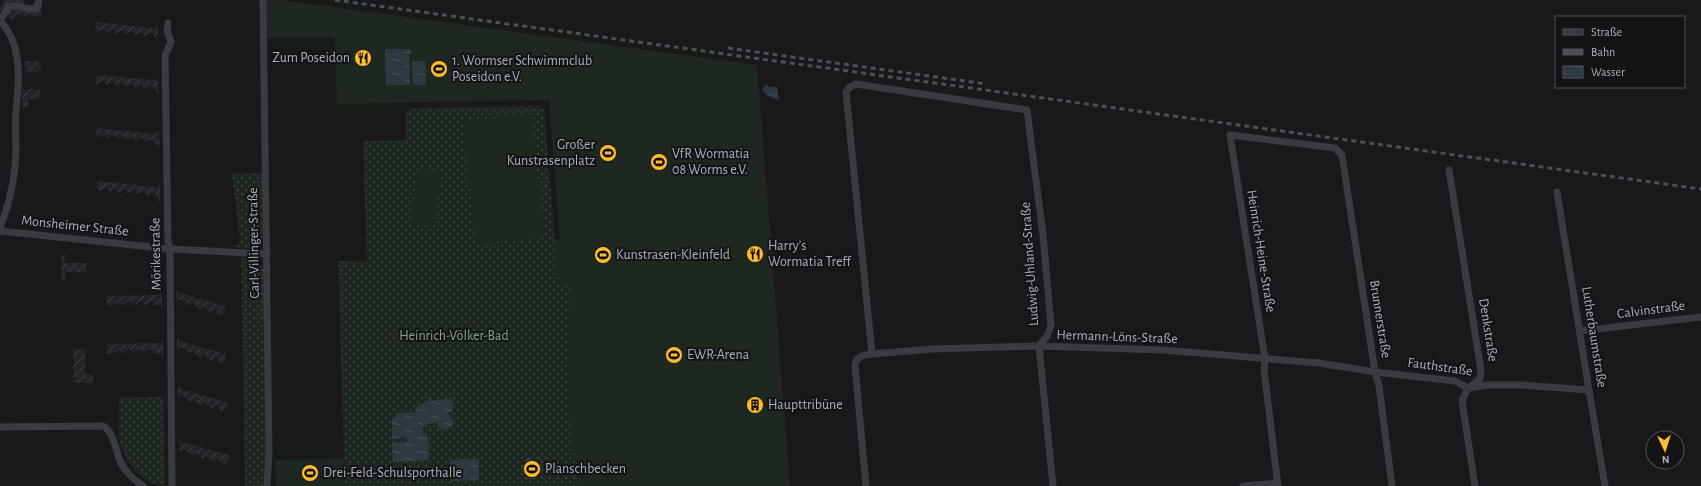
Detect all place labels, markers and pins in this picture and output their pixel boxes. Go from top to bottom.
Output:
restaurant icon: Zum Poseidon [353,48,373,68]
place label: Zum Poseidon [273,51,350,65]
place label: 1. Wormser Schwimmclub Poseidon e.V. [452,54,592,84]
sports icon: 1. Wormser Schwimmclub Poseidon e.V. [429,59,449,79]
place label: Großer Kunstrasenplatz [507,138,595,168]
sports icon: Großer Kunstrasenplatz [598,143,618,163]
place label: VfR Wormatia 08 Worms e.V. [672,147,750,177]
sports icon: VfR Wormatia 08 Worms e.V. [649,152,669,172]
place label: Harry’s Wormatia Treff [768,239,852,269]
restaurant icon: Harry’s Wormatia Treff [745,244,765,264]
sports icon: Kunstrasen-Kleinfeld [593,245,613,265]
place label: Kunstrasen-Kleinfeld [616,248,730,262]
sports icon: EWR-Arena [664,345,684,365]
place label: EWR-Arena [687,348,750,362]
building icon: Haupttribüne [745,395,765,415]
place label: Haupttribüne [768,398,843,412]
sports icon: Planschbecken [522,459,542,479]
place label: Planschbecken [545,462,626,476]
sports icon: Drei-Feld-Schulsporthalle [300,463,320,483]
place label: Drei-Feld-Schulsporthalle [323,466,462,480]

